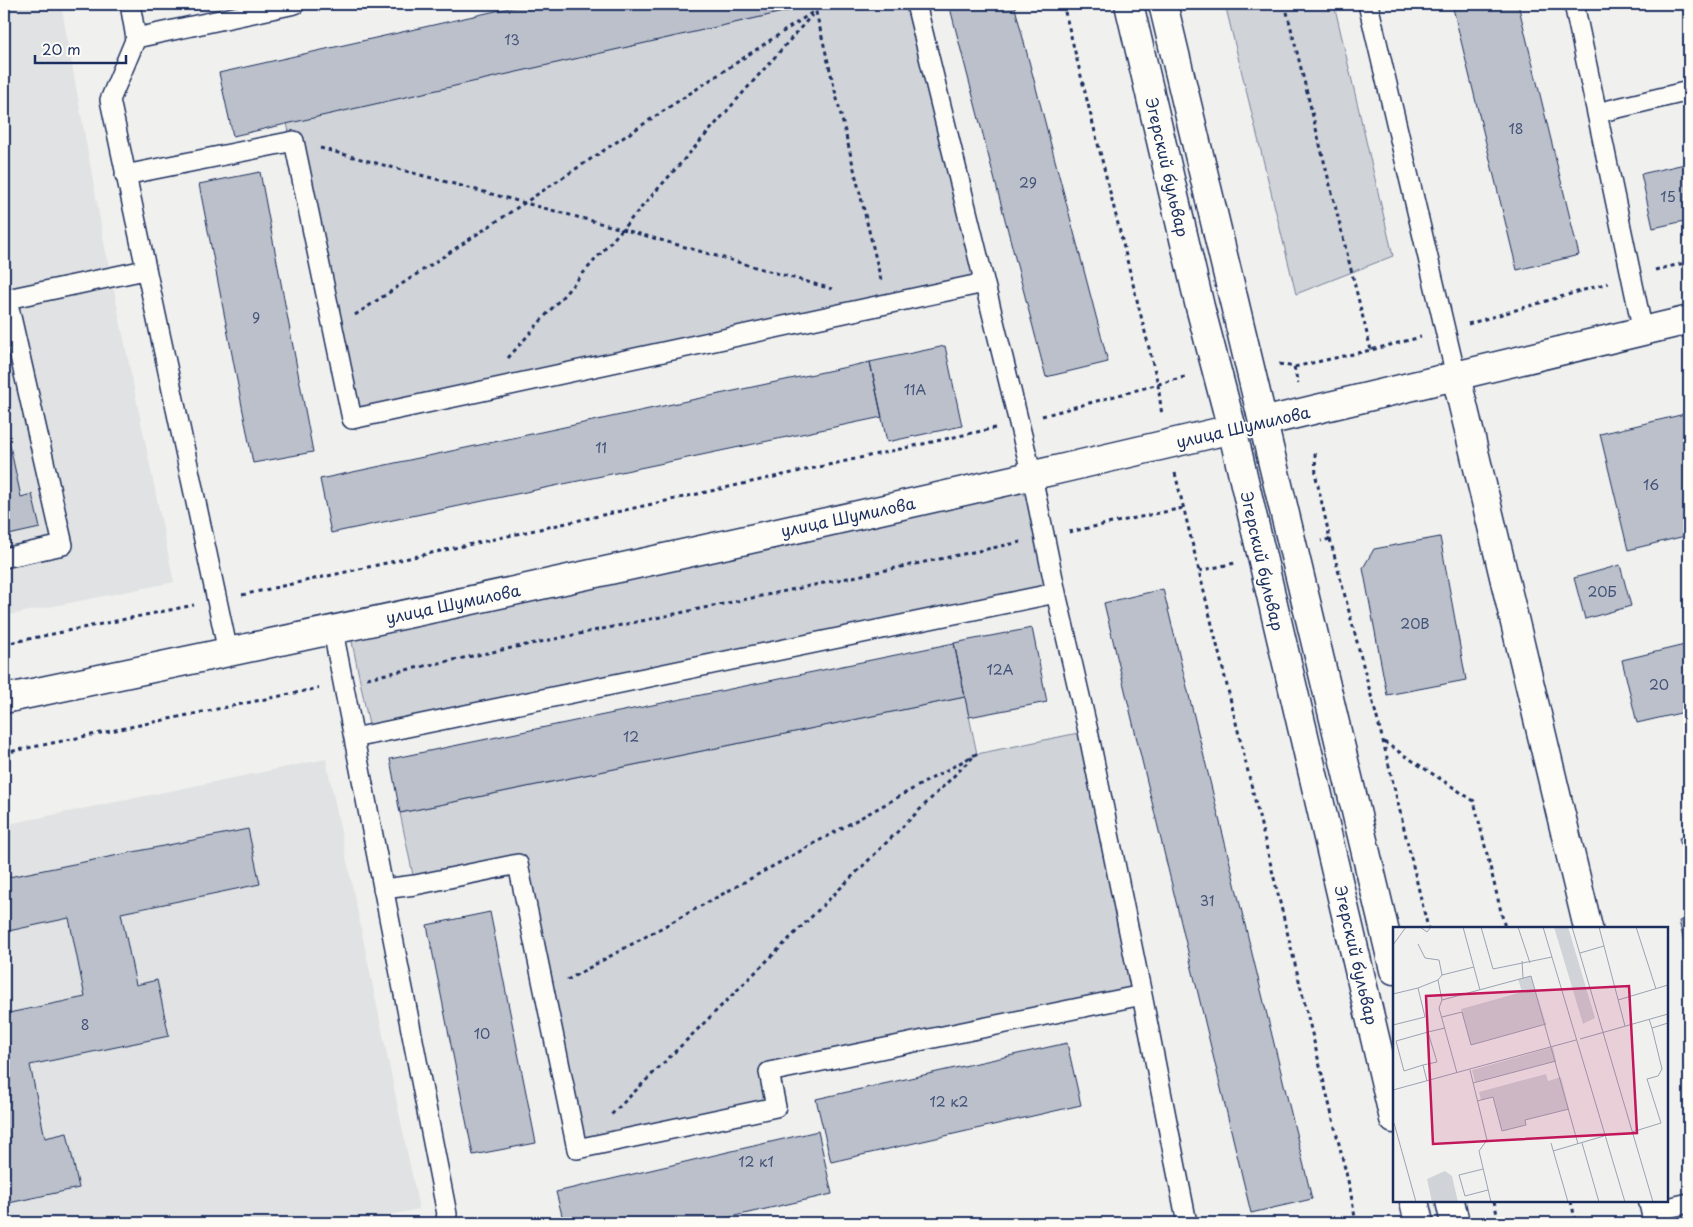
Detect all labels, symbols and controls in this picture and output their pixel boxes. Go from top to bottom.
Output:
house number: 13 [504,29,520,50]
scale bar [35,32,126,64]
text: 20 m [42,37,81,60]
street label: Эгерский бульвар [1140,95,1196,239]
house number: 18 [1508,118,1524,139]
house number: 29 [1019,172,1037,193]
house number: 15 [1660,186,1676,207]
house number: 9 [252,307,260,328]
house number: 11А [904,379,926,400]
street label: улица Шумилова [1173,399,1312,453]
house number: 11 [595,437,607,458]
house number: 16 [1643,474,1659,495]
street label: Эгерский бульвар [1235,489,1291,633]
street label: улица Шумилова [778,490,917,542]
street label: улица Шумилова [383,577,522,629]
house number: 20Б [1587,581,1617,602]
house number: 20В [1400,613,1430,634]
house number: 12А [987,659,1014,680]
house number: 20 [1649,674,1669,695]
house number: 12 [623,726,639,747]
street label: Эгерский бульвар [1329,883,1385,1027]
house number: 31 [1200,890,1214,911]
inset map [1393,927,1668,1202]
house number: 8 [81,1014,89,1035]
house number: 10 [474,1023,490,1044]
house number: 12 к2 [930,1091,969,1112]
house number: 12 к1 [738,1151,774,1172]

